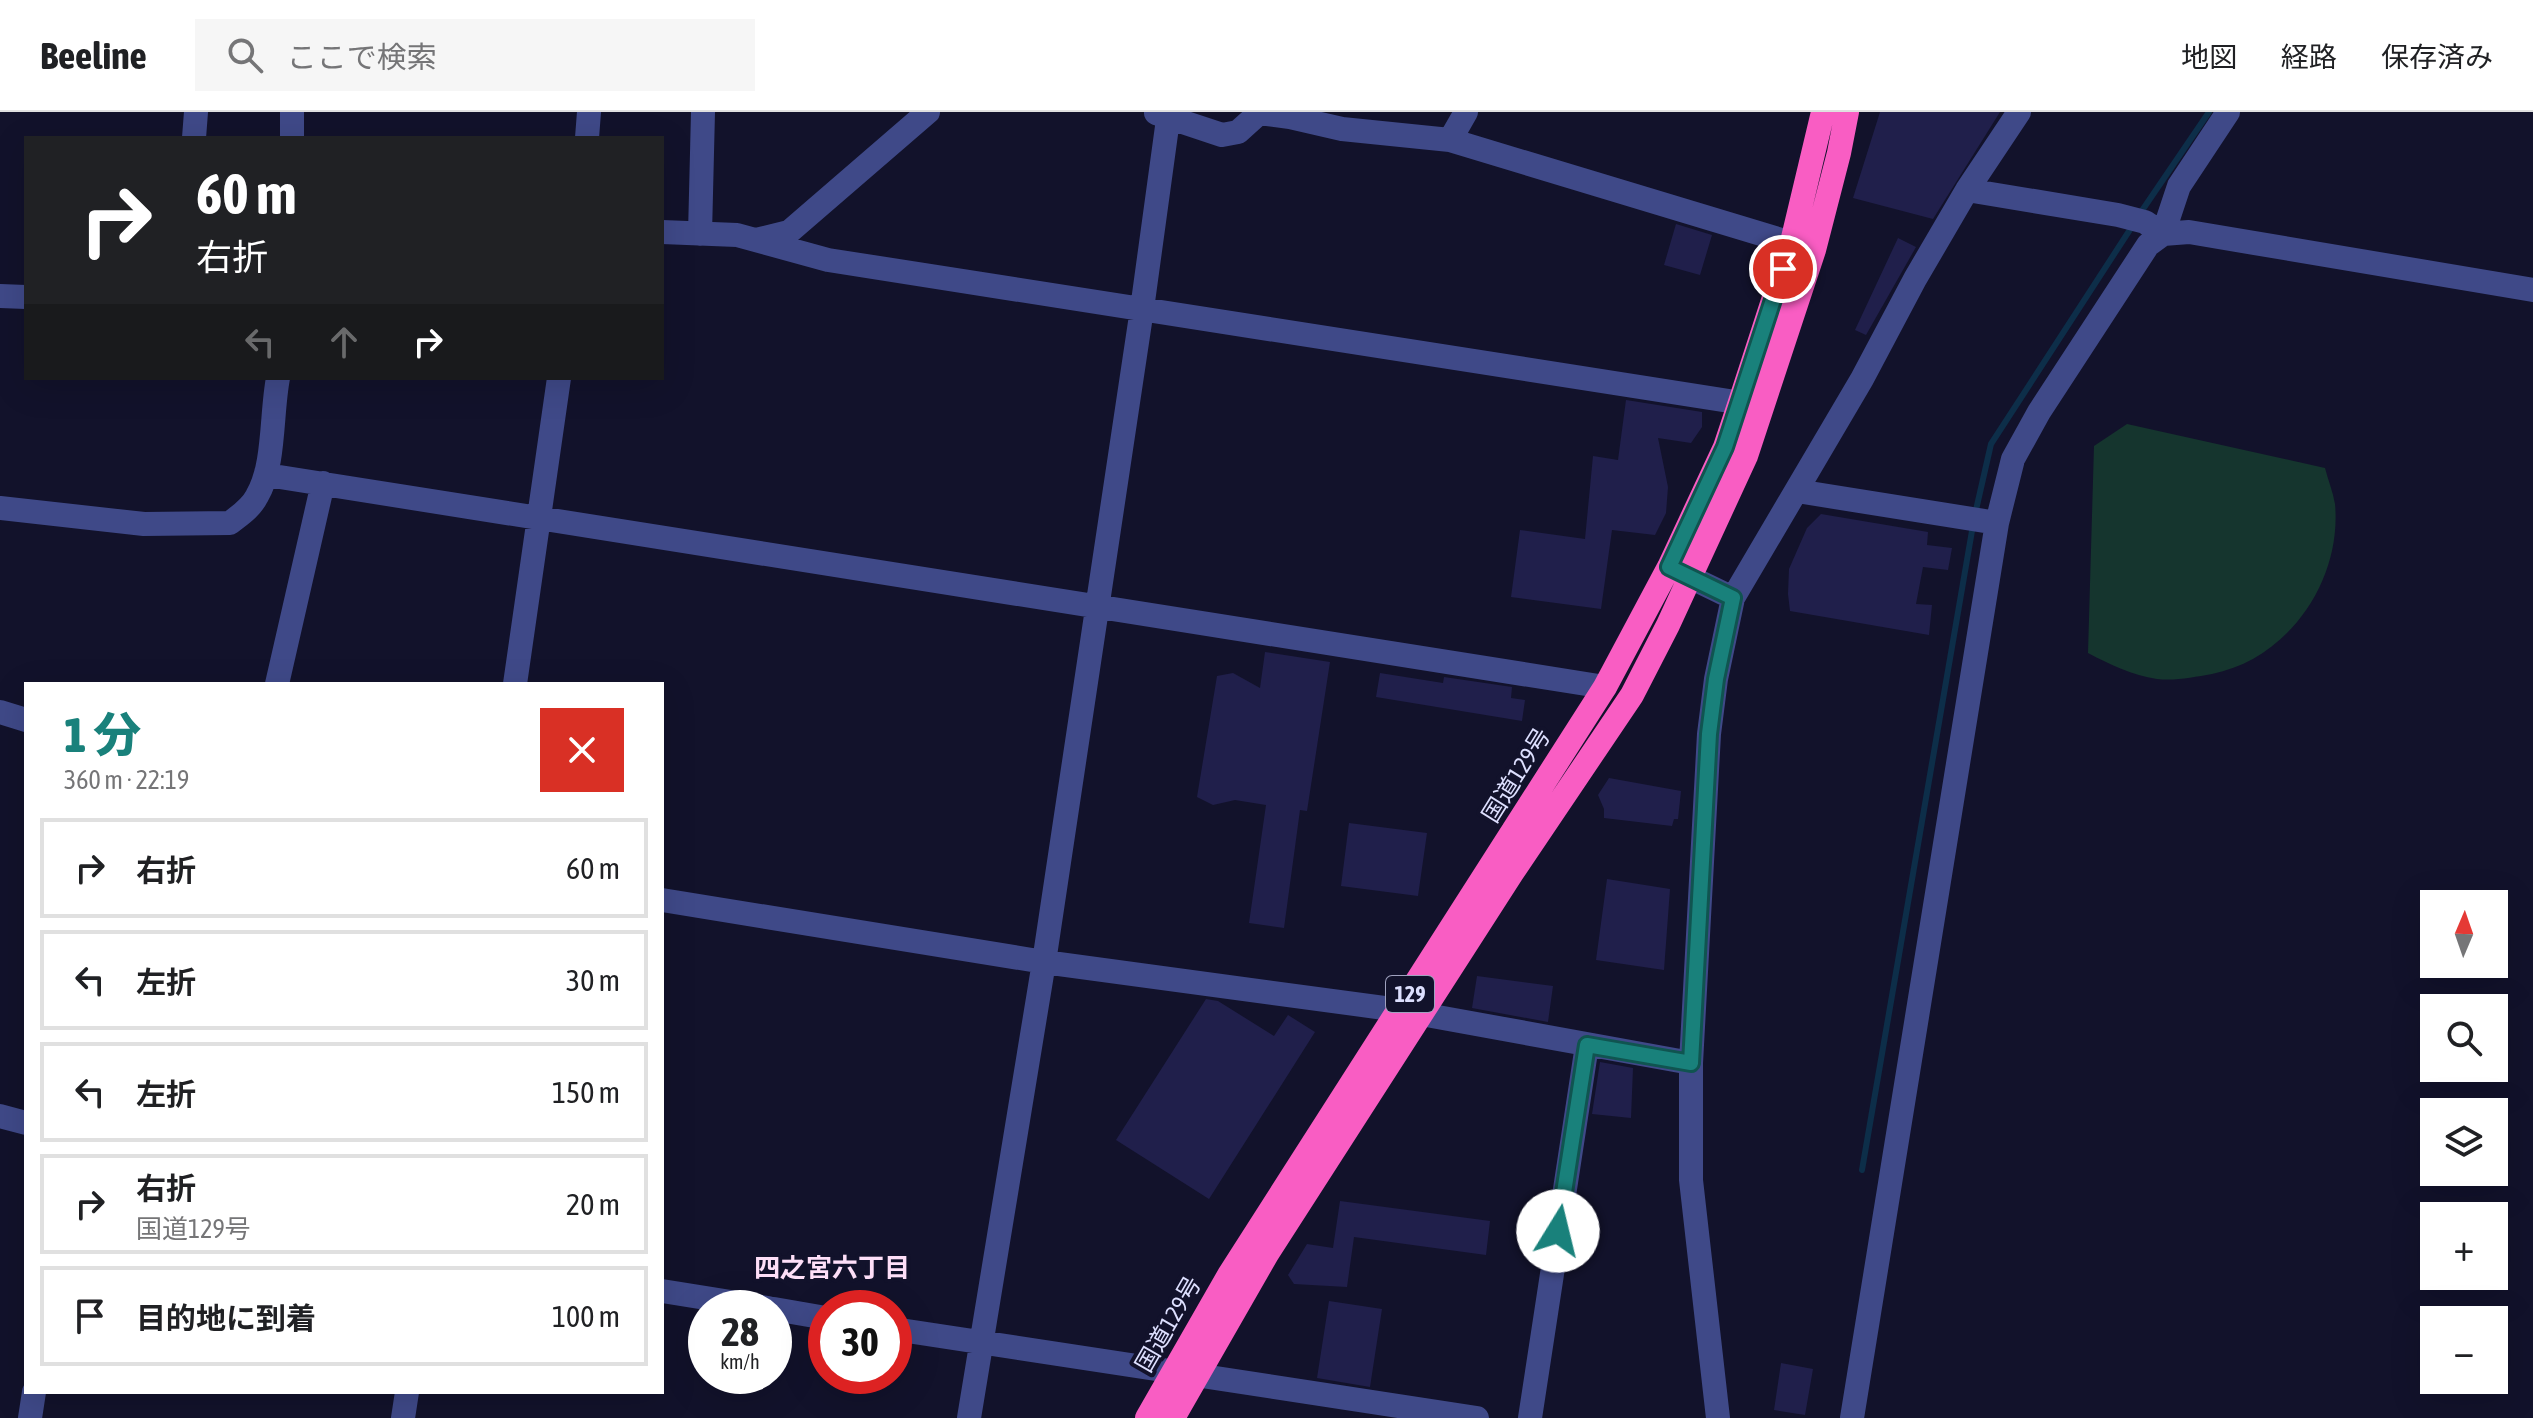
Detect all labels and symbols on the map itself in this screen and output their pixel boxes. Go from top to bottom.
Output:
pin [1749,235,1817,303]
street label: 国道129号 [1477,723,1555,827]
north arrow [2420,890,2508,978]
road number: 129 [1386,976,1434,1012]
position arrow [1516,1189,1600,1273]
district label: 四之宮六丁目 [754,1253,910,1283]
street label: 国道129号 [1130,1271,1206,1377]
speed limit sign: 30 [808,1290,912,1394]

